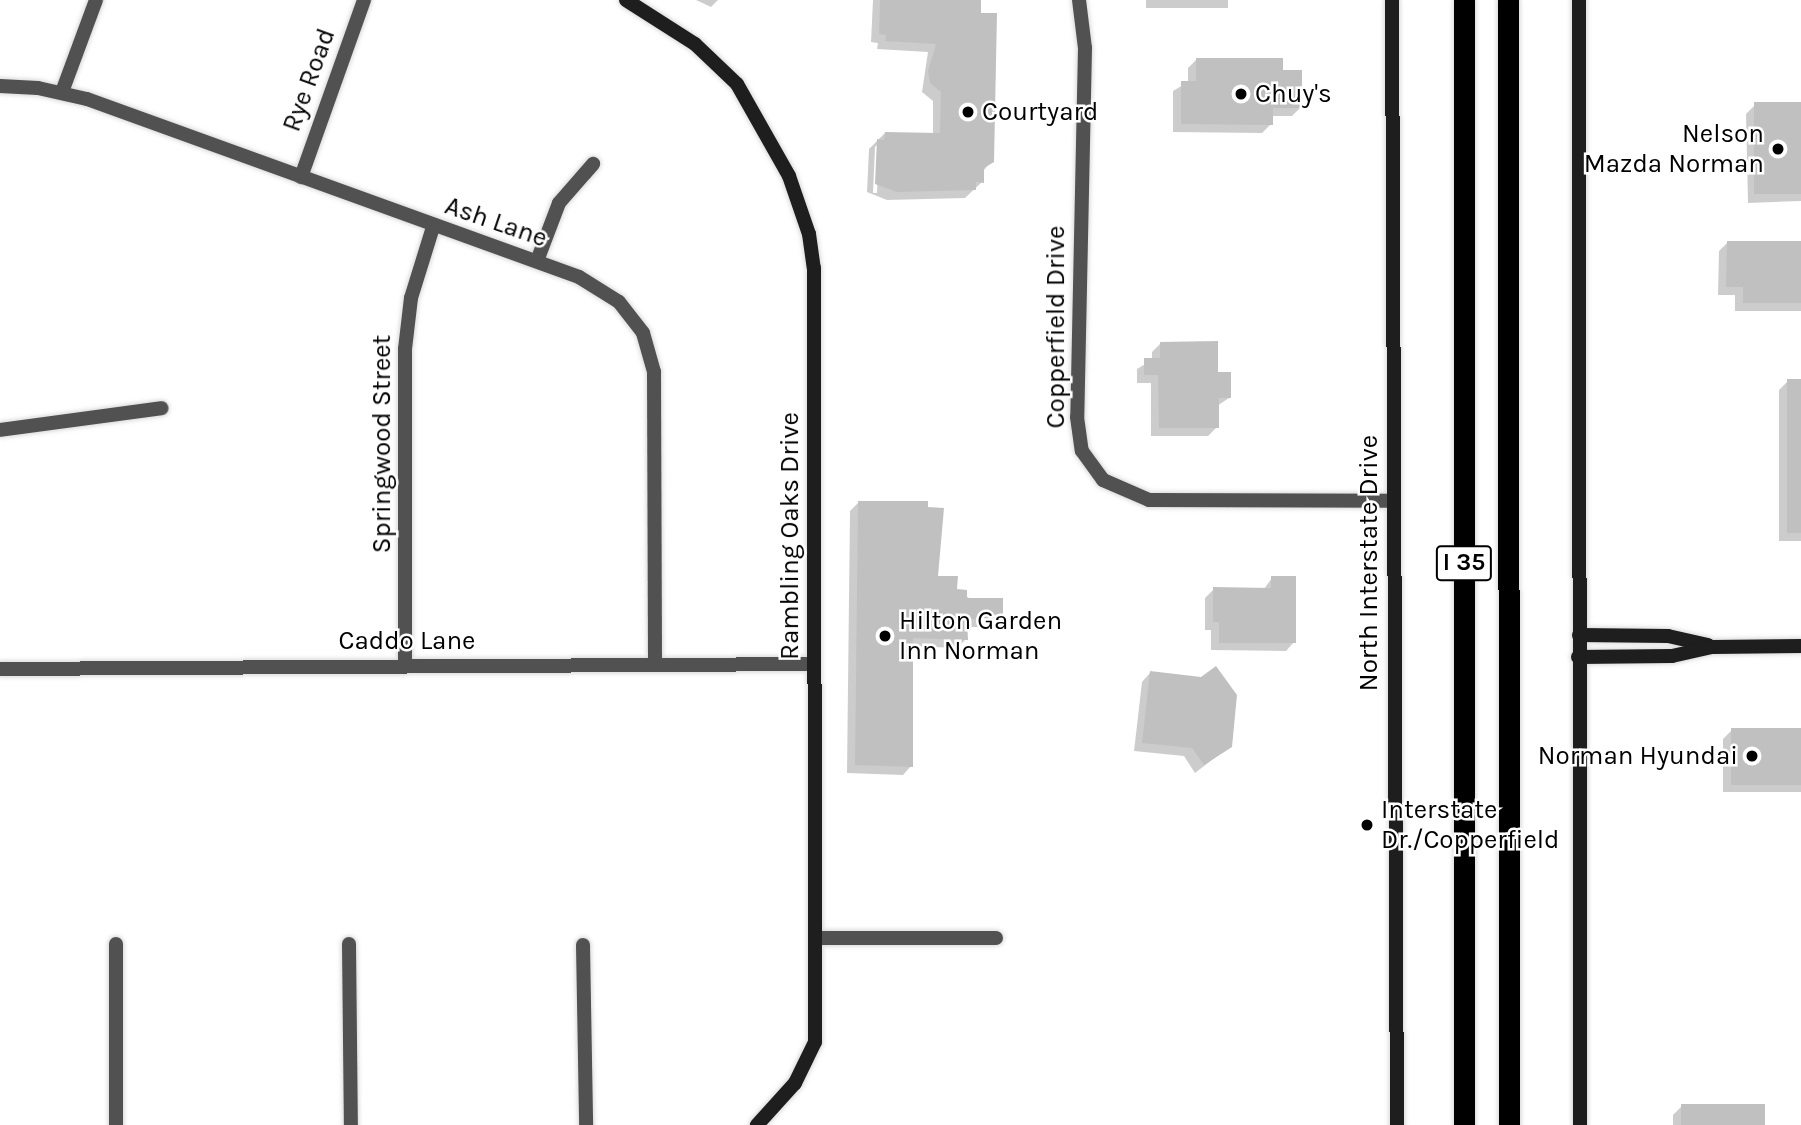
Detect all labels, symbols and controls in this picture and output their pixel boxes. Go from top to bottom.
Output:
street label: Rye Road [276,24,342,136]
place label: Chuy's [1255,78,1332,110]
marker: Chuy's [1233,86,1249,102]
place label: Courtyard [982,96,1098,128]
marker: Courtyard [960,104,976,120]
place label: Nelson Mazda Norman [1584,118,1764,180]
marker: Nelson Mazda Norman [1770,141,1786,157]
street label: Ash Lane [441,190,551,254]
street label: Copperfield Drive [1040,226,1072,428]
street label: Springwood Street [366,335,398,553]
street label: Rambling Oaks Drive [774,412,806,660]
street label: North Interstate Drive [1353,435,1385,691]
road number: I 35 [1434,542,1494,584]
place label: Hilton Garden Inn Norman [899,605,1062,666]
street label: Caddo Lane [339,625,475,657]
marker: Hilton Garden Inn Norman [877,628,893,644]
place label: Norman Hyundai [1538,740,1738,772]
marker: Norman Hyundai [1744,748,1760,764]
place label: Interstate Dr./Copperfield [1381,794,1559,856]
marker: Interstate Dr./Copperfield [1359,817,1375,833]

